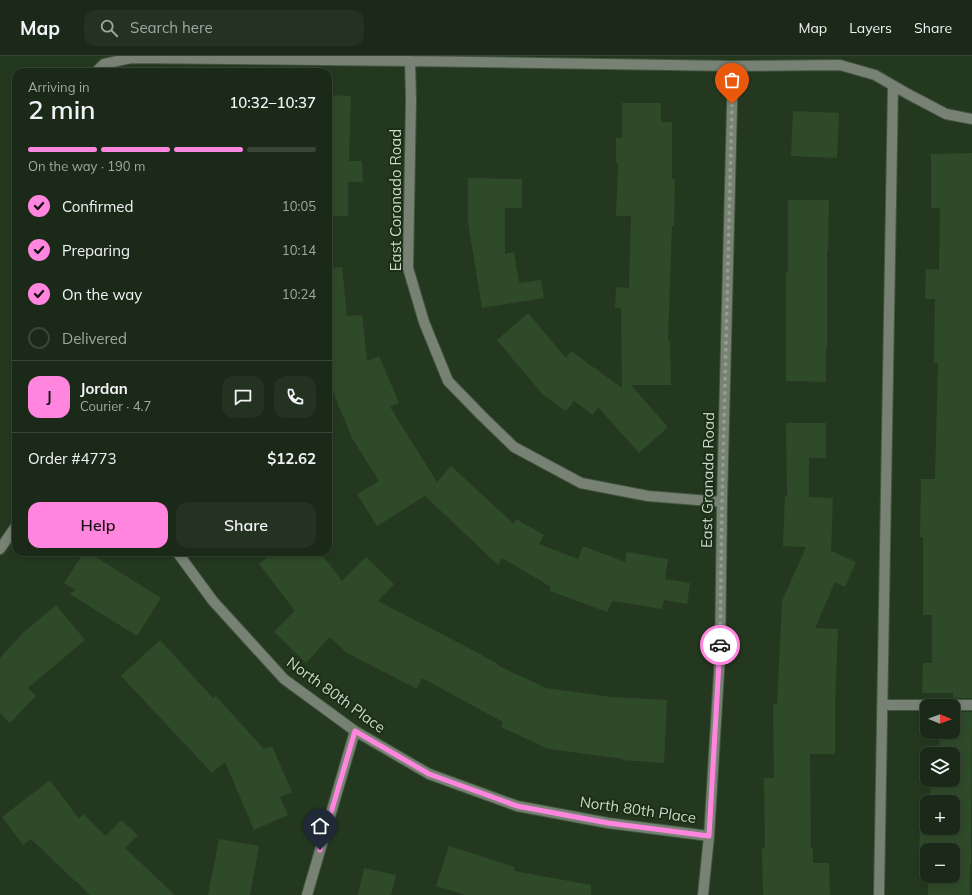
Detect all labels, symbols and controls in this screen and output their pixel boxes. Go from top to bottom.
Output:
search box [84,10,364,46]
text: Map [20,16,60,40]
icon: search [98,17,120,39]
text: Search here [130,18,213,37]
text: Map [798,19,827,37]
text: Layers [849,19,892,37]
text: Share [914,19,952,37]
pin [715,63,749,104]
icon: bag [721,69,743,91]
text: Arriving in [28,79,90,95]
text: 2 min [28,93,96,126]
text: 10:32–10:37 [229,93,316,112]
street label: East Coronado Road [386,129,405,271]
text: On the way · 190 m [28,158,145,174]
icon: check [28,195,50,217]
text: Confirmed [62,197,133,216]
text: 10:05 [282,198,316,214]
icon: check [28,239,50,261]
text: Preparing [62,241,130,260]
text: 10:14 [282,242,316,258]
icon: check [28,283,50,305]
text: On the way [62,285,142,304]
text: 10:24 [282,286,316,302]
text: Delivered [62,329,127,348]
button: chat [222,376,264,418]
button: phone [274,376,316,418]
text: Jordan [80,379,128,398]
text: J [46,387,52,406]
text: Courier · 4.7 [80,398,151,414]
street label: East Granada Road [697,412,718,548]
text: Order #4773 [28,449,116,468]
text: $12.62 [267,449,316,468]
button: Help [28,502,168,548]
button: Share [176,502,316,548]
courier [700,625,740,665]
icon: car [709,634,731,656]
street label: North 80th Place [283,652,389,737]
north arrow [920,699,960,739]
map controls [920,699,960,883]
button: layers [920,747,960,787]
street label: North 80th Place [579,792,697,827]
button: + [920,795,960,835]
pin [303,809,337,850]
icon: home [309,815,331,837]
button: − [920,843,960,883]

